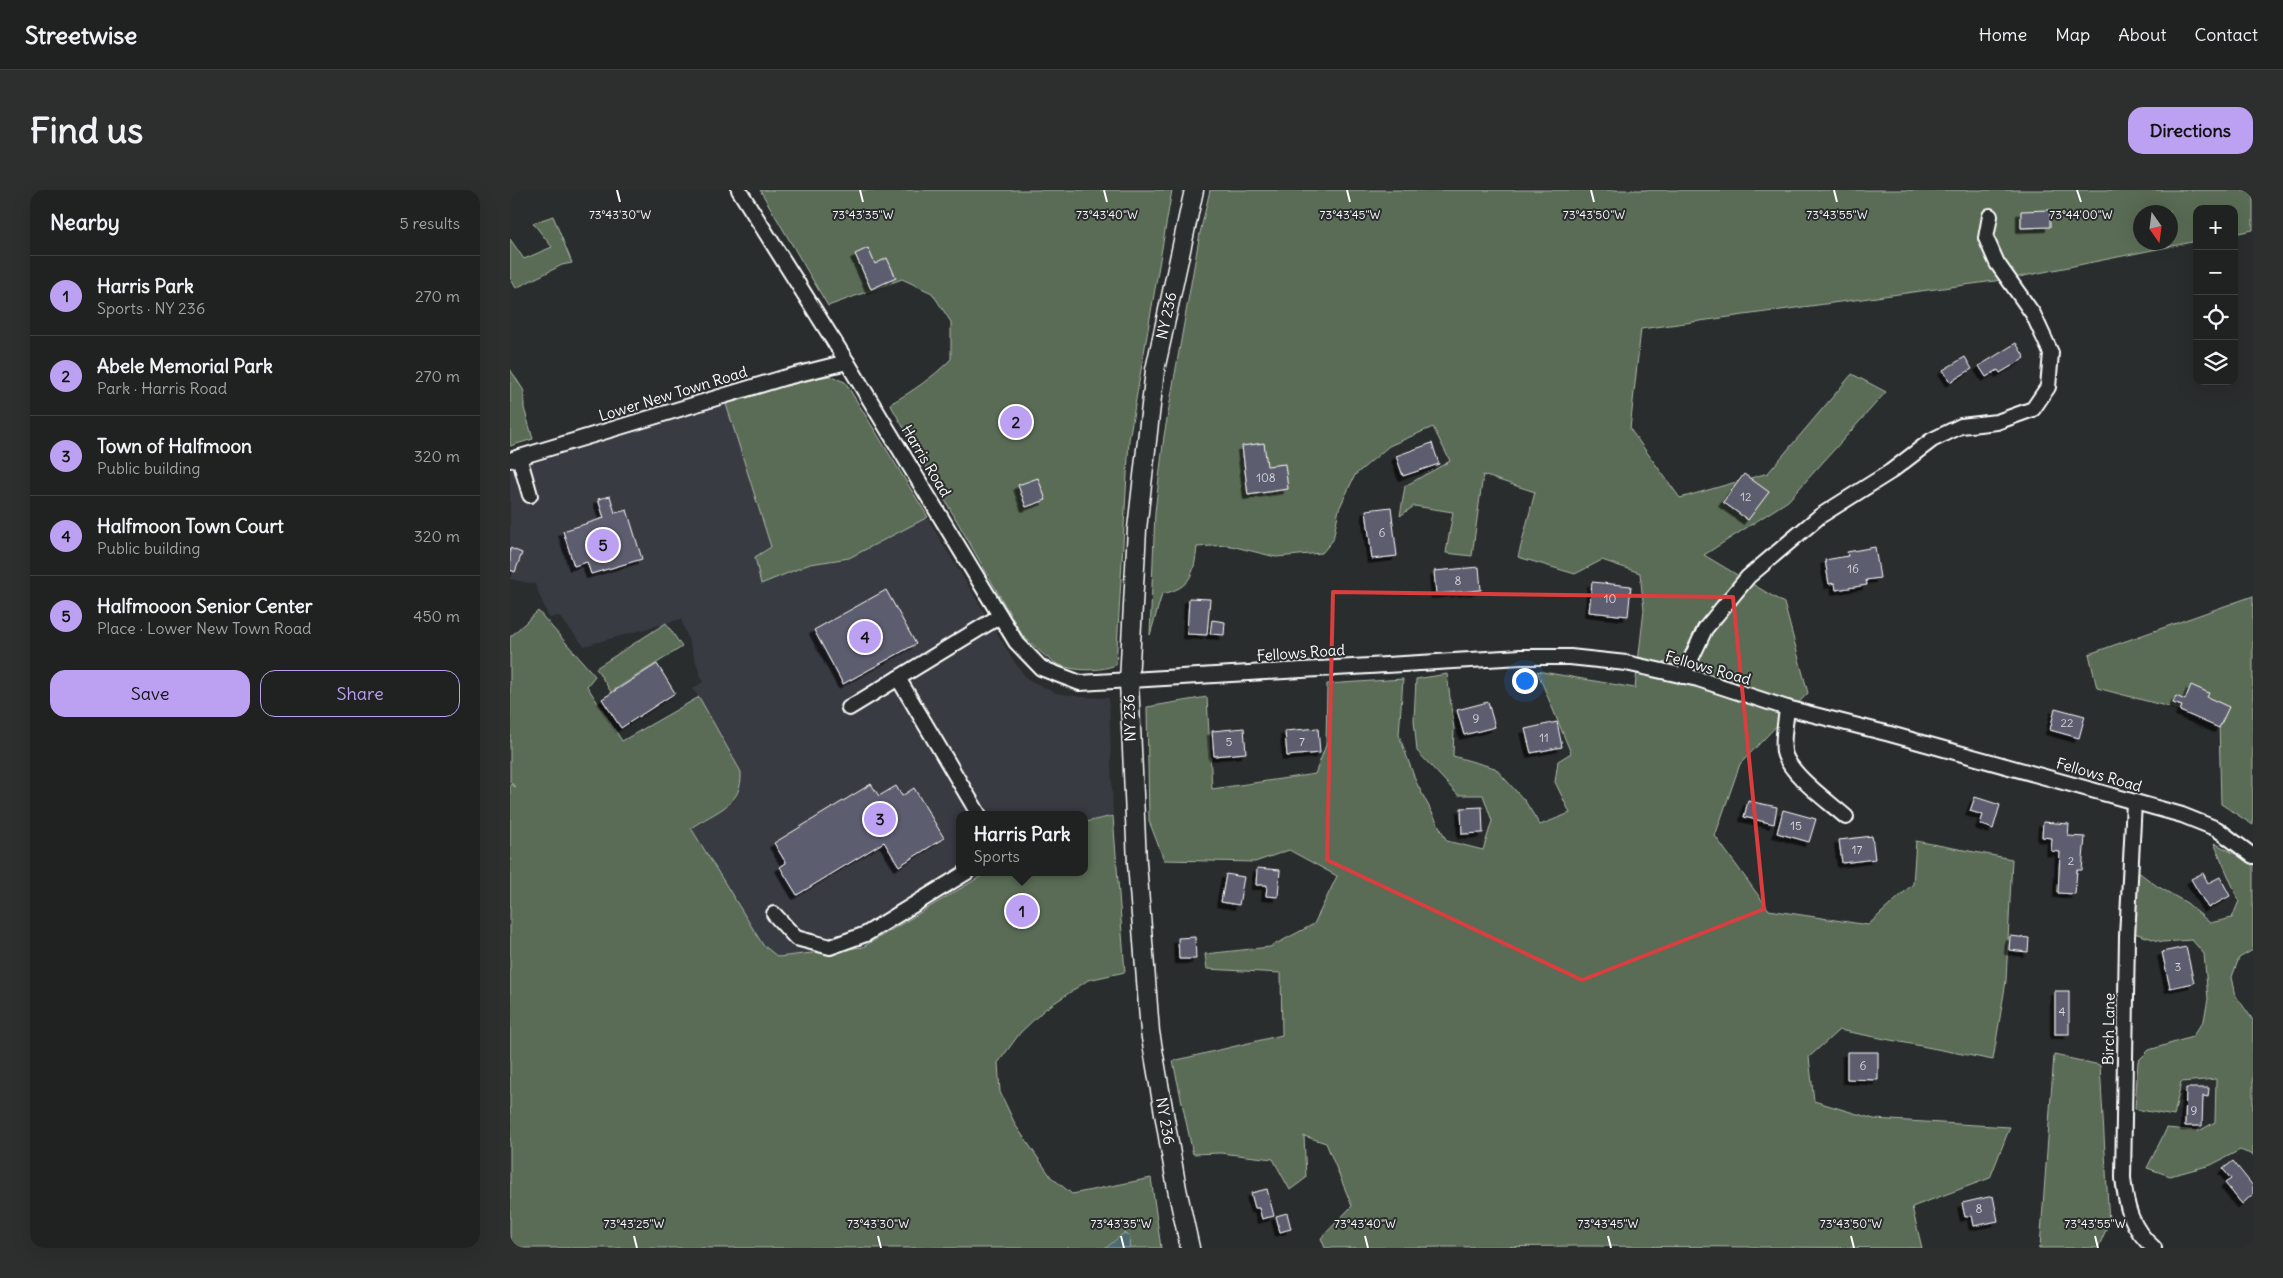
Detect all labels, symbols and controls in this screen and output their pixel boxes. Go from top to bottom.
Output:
text: Streetwise [25,20,137,50]
text: Home [1979,23,2027,46]
text: Map [2055,23,2090,46]
text: About [2118,23,2166,46]
text: Contact [2194,23,2258,46]
button: Directions [2128,107,2253,154]
text: Find us [30,108,143,152]
north arrow [2133,205,2178,250]
map controls [2193,205,2238,385]
button: + [2193,205,2238,250]
text: 73°43'30"W [589,207,651,222]
text: 73°43'35"W [832,207,894,222]
text: 73°43'40"W [1076,207,1138,222]
text: 73°43'45"W [1320,207,1381,222]
text: 73°43'50"W [1563,207,1625,222]
text: 73°43'55"W [1806,207,1868,222]
text: 73°44'00"W [2049,207,2113,222]
text: Nearby [50,209,120,236]
text: 5 results [399,213,460,233]
button: − [2193,250,2238,295]
text: Harris Park [97,274,194,298]
text: 1 [63,286,69,306]
text: 270 m [415,286,460,306]
street label: NY 236 [1152,290,1181,341]
button: locate [2193,295,2238,340]
text: Sports · NY 236 [97,298,205,318]
button: layers [2193,340,2238,385]
text: Abele Memorial Park [97,354,273,378]
street label: Lower New Town Road [596,362,750,425]
text: 2 [62,366,70,386]
text: 270 m [415,366,460,386]
text: Park · Harris Road [97,378,227,398]
pin: 2 [1000,403,1032,441]
street label: Harris Road [898,421,955,500]
text: Town of Halfmoon [97,434,252,458]
text: 3 [61,446,71,466]
text: 320 m [414,446,460,466]
text: Public building [97,458,200,478]
house number: 108 [1256,470,1276,485]
house number: 12 [1740,489,1752,504]
text: Halfmoon Town Court [97,514,284,538]
house number: 6 [1379,525,1386,540]
text: 4 [61,526,71,546]
text: 320 m [414,526,460,546]
pin: 5 [587,526,619,564]
text: Public building [97,538,200,558]
house number: 16 [1847,561,1859,576]
house number: 8 [1455,573,1462,588]
house number: 10 [1604,591,1616,606]
text: Halfmooon Senior Center [97,594,312,618]
text: 5 [61,606,71,626]
text: 450 m [413,606,460,626]
text: Place · Lower New Town Road [97,618,311,638]
pin: 4 [849,618,881,656]
street label: Fellows Road [1256,640,1346,665]
street label: Fellows Road [1663,646,1753,689]
your location [1512,668,1538,694]
button: Save [50,670,250,717]
button: Share [260,670,460,717]
street label: NY 236 [1119,694,1140,742]
house number: 9 [1473,711,1480,726]
house number: 22 [2060,715,2074,730]
house number: 11 [1539,730,1549,745]
house number: 5 [1226,734,1233,749]
house number: 7 [1299,734,1305,749]
street label: Fellows Road [2054,753,2144,796]
pin: 3 [864,800,896,838]
popup [956,811,1088,876]
house number: 15 [1790,818,1802,833]
text: Harris Park [974,822,1070,846]
house number: 17 [1852,842,1862,857]
text: Sports [974,846,1020,866]
house number: 2 [2068,853,2075,868]
pin: 1 [1006,892,1038,930]
house number: 3 [2175,959,2182,974]
street label: Birch Lane [2098,993,2119,1065]
house number: 4 [2059,1004,2066,1019]
house number: 6 [1860,1058,1867,1073]
street label: NY 236 [1152,1096,1179,1146]
house number: 9 [2191,1103,2198,1118]
house number: 8 [1976,1201,1983,1216]
text: 73°43'25"W [604,1216,665,1231]
text: 73°43'30"W [847,1216,909,1231]
text: 73°43'35"W [1090,1216,1152,1231]
text: 73°43'40"W [1334,1216,1396,1231]
text: 73°43'45"W [1578,1216,1639,1231]
text: 73°43'50"W [1820,1216,1882,1231]
text: 73°43'55"W [2064,1216,2126,1231]

